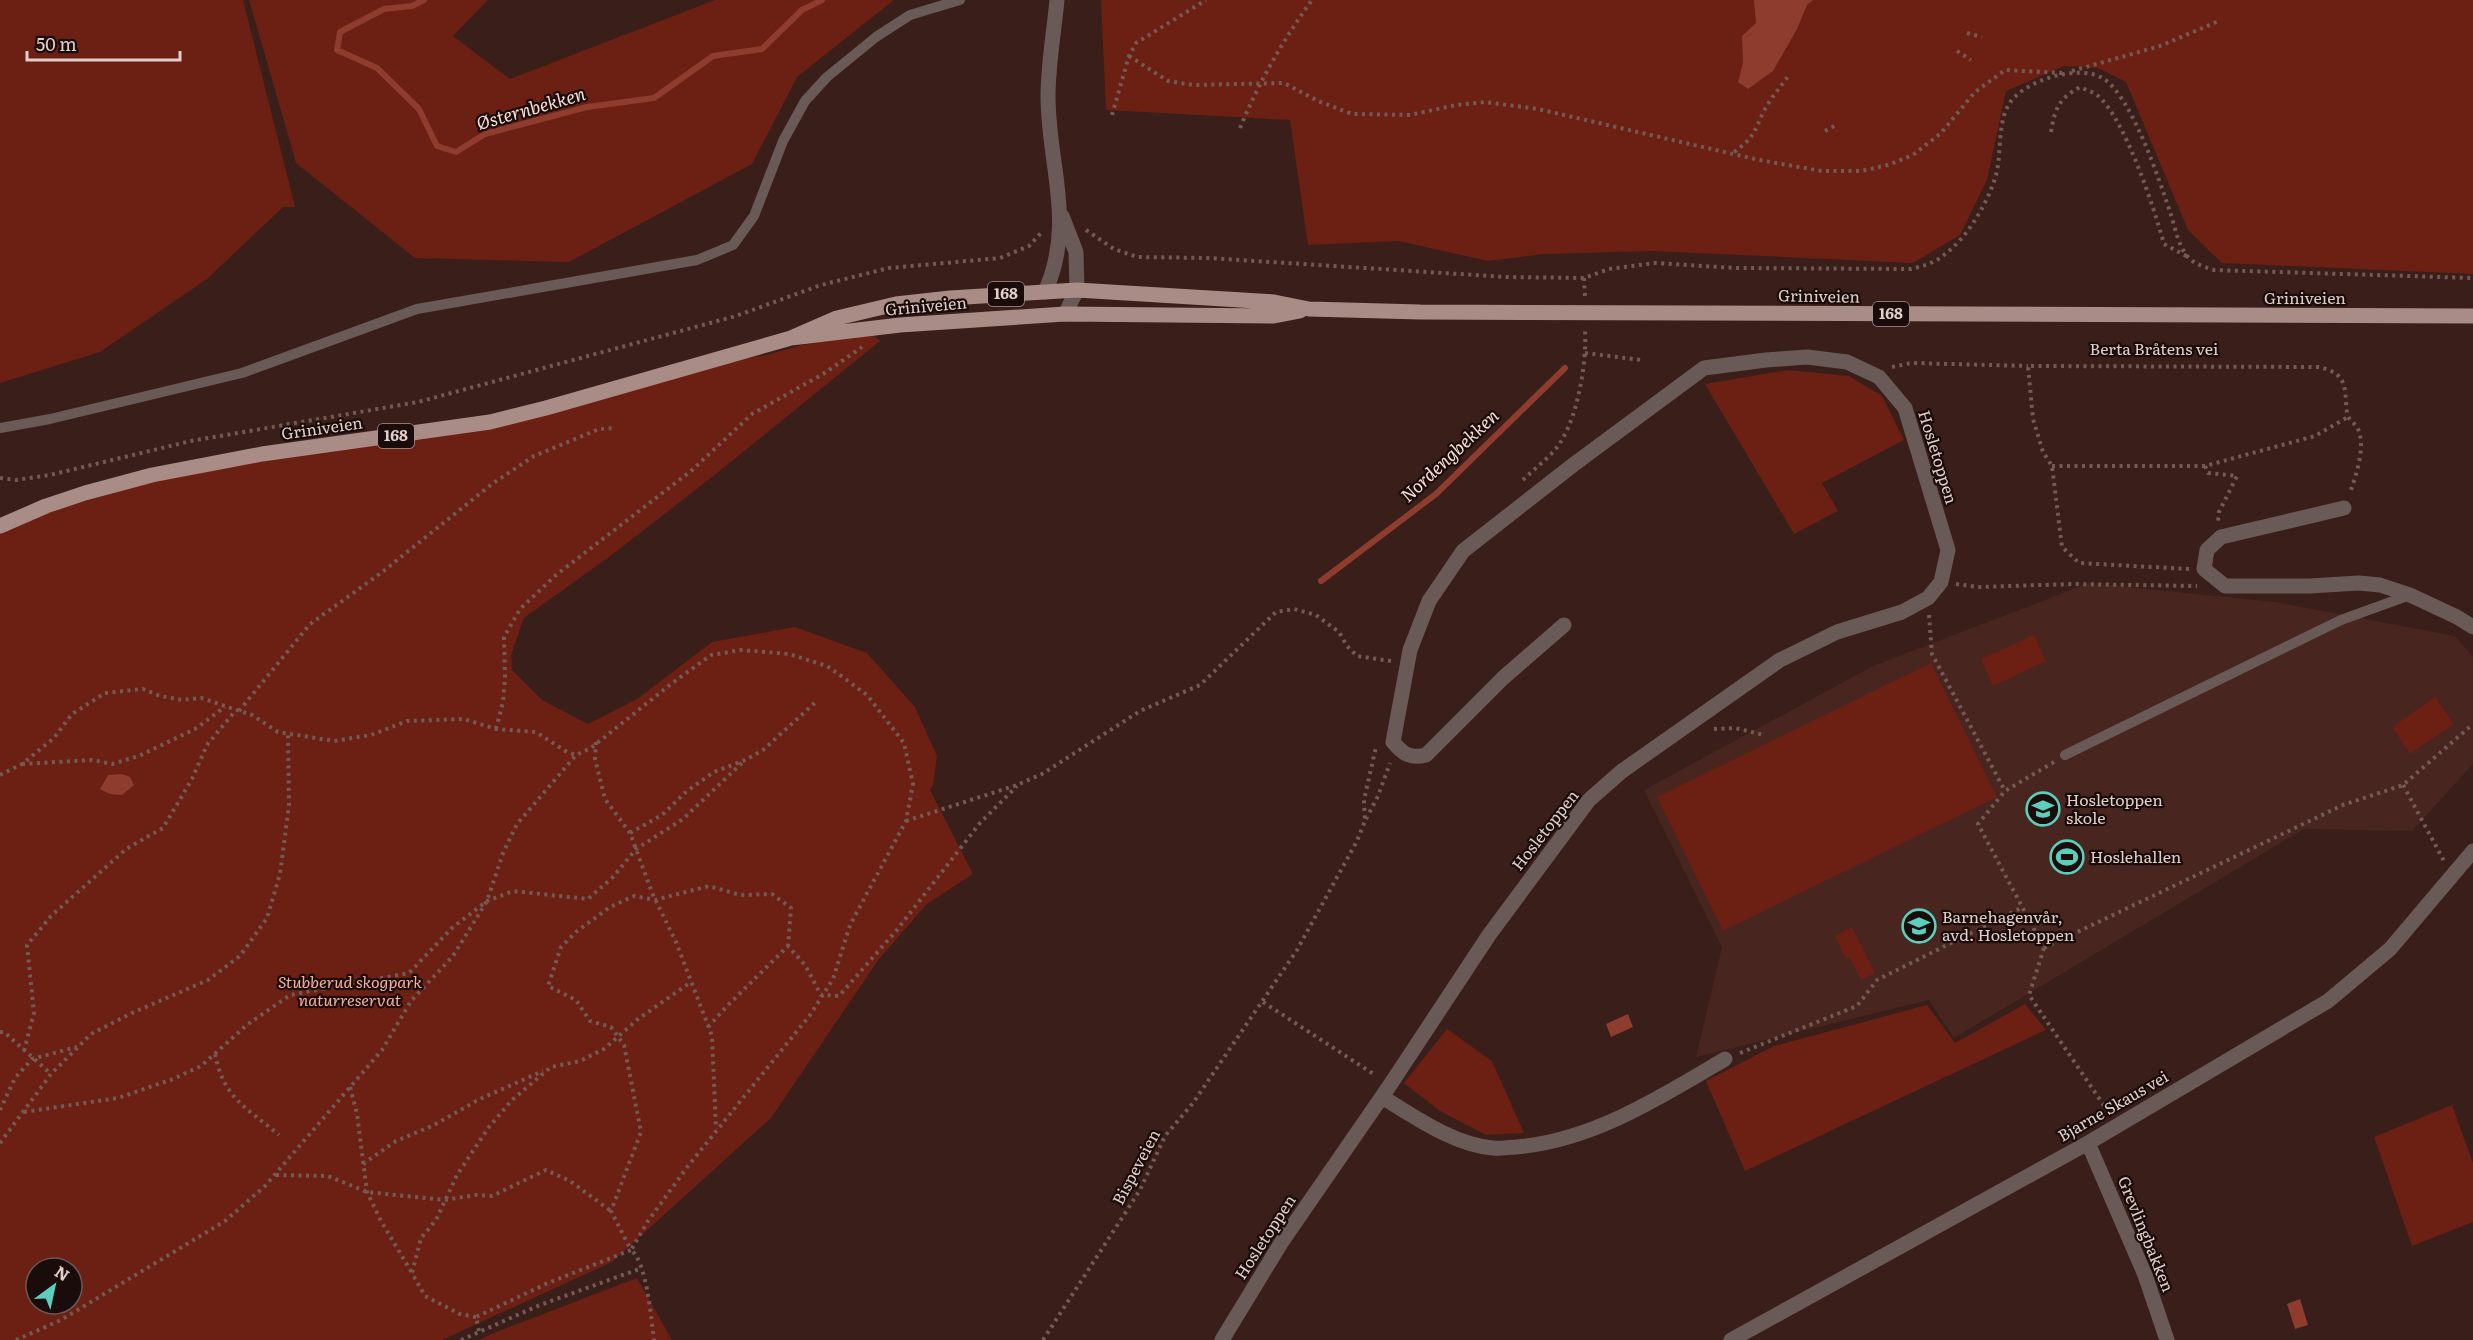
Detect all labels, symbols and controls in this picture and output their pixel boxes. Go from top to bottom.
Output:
scale bar [27,24,180,62]
text: 50 m [36,30,77,57]
water label: Østernbekken [473,79,588,136]
road number: 168 [988,282,1024,306]
street label: Griniveien [1778,282,1861,308]
street label: Griniveien [2264,285,2346,309]
street label: Griniveien [884,289,968,321]
road number: 168 [1873,302,1909,326]
street label: Berta Bråtens vei [2090,336,2218,360]
water label: Nordengbekken [1394,402,1504,508]
street label: Hosletoppen [1913,407,1965,507]
street label: Griniveien [280,409,364,445]
road number: 168 [378,424,414,448]
street label: Hosletoppen [1505,784,1584,875]
place label: Hosletoppen skole [2066,787,2163,829]
school or university icon: Hosletoppen skole [2025,791,2061,827]
sports icon: Hoslehallen [2049,839,2085,875]
place label: Hoslehallen [2090,844,2182,868]
place label: Barnehagenvår, avd. Hosletoppen [1942,904,2075,946]
school or university icon: Barnehagenvår, avd. Hosletoppen [1901,908,1937,944]
park label: Stubberud skogpark naturreservat [278,969,422,1011]
street label: Bjarne Skaus vei [2053,1064,2172,1147]
street label: Bispeveien [1105,1124,1165,1209]
street label: Grevlingbakken [2113,1172,2181,1295]
street label: Hosletoppen [1228,1189,1301,1284]
north arrow [24,1256,84,1316]
text: N [51,1259,75,1286]

